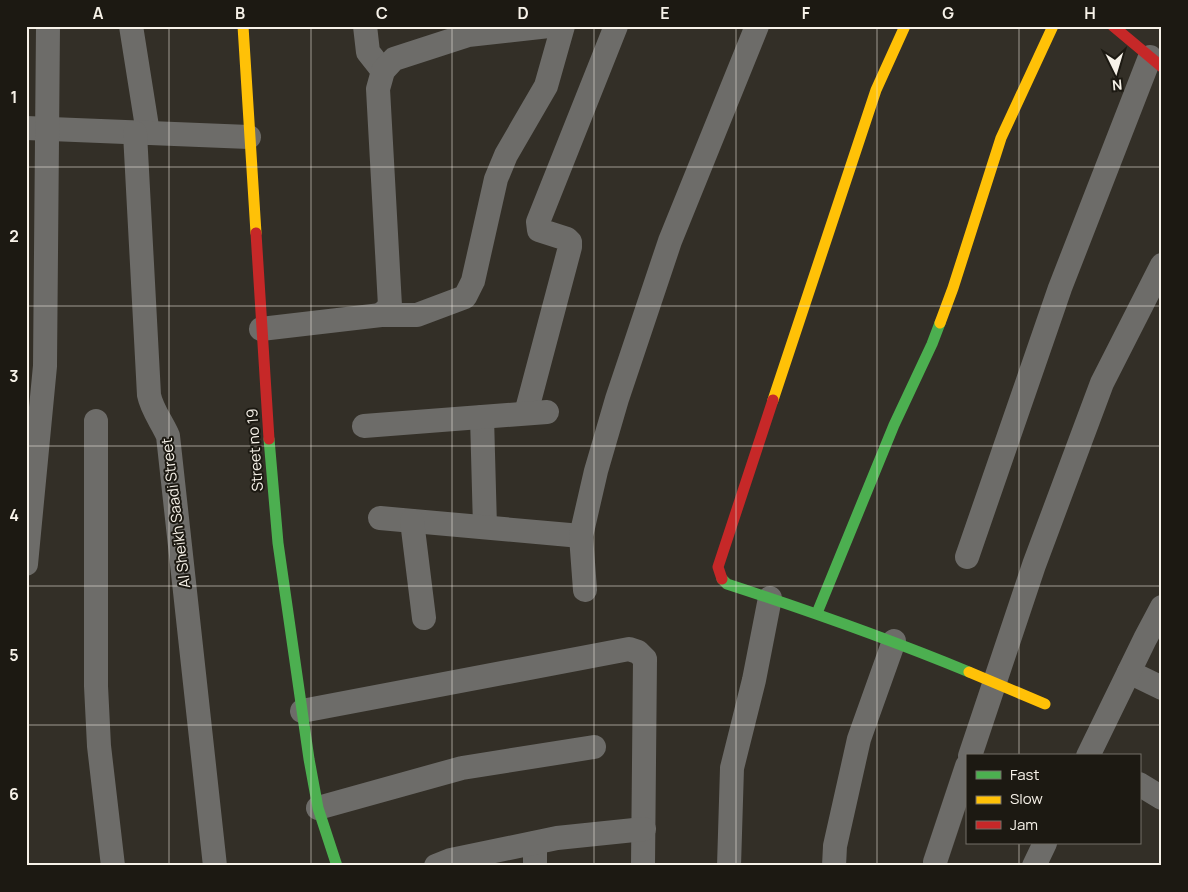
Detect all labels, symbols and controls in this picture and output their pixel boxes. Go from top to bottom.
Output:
text: A [93,2,104,24]
text: B [235,2,245,24]
text: C [376,2,388,24]
text: D [517,2,529,24]
text: E [660,2,670,24]
text: F [802,2,811,24]
text: G [942,2,954,24]
text: H [1084,2,1096,24]
north arrow [1090,48,1140,98]
text: N [1111,76,1123,95]
text: 1 [10,86,18,108]
text: 2 [9,225,19,247]
text: 3 [9,365,19,387]
street label: Street no 19 [241,408,268,492]
street label: Al Sheikh Saadi Street [156,437,195,589]
text: 4 [9,504,19,526]
text: 5 [9,644,19,666]
legend [966,754,1140,844]
text: Fast [1010,764,1039,785]
text: 6 [9,783,19,805]
text: Slow [1010,788,1043,809]
text: Jam [1010,814,1038,835]

